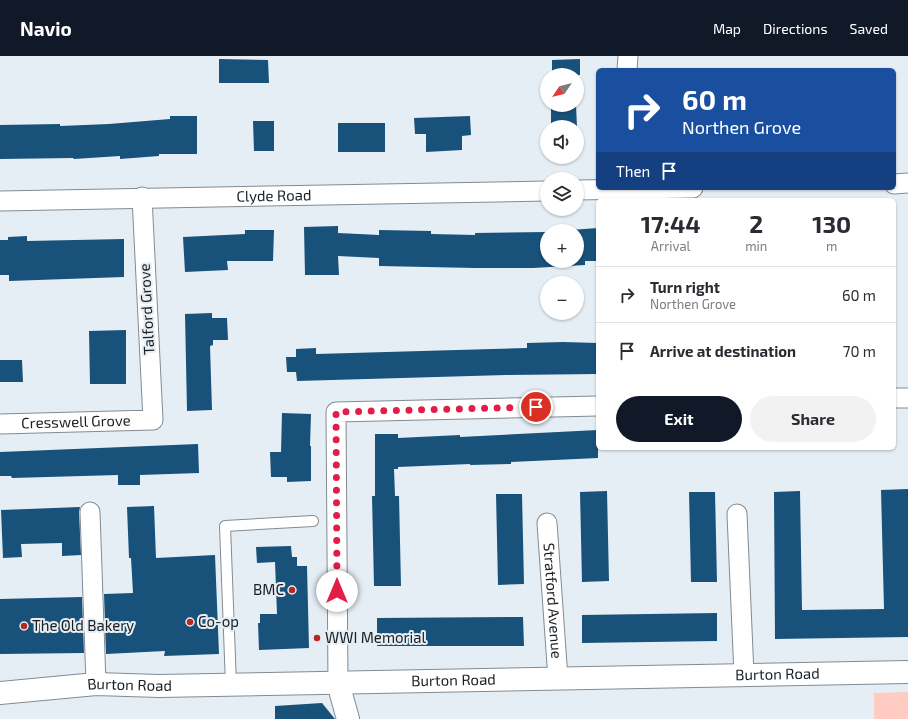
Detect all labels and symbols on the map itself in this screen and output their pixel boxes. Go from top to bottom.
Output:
north arrow [540,68,584,112]
street label: Clyde Road [236,185,312,205]
street label: Talford Grove [135,263,157,355]
pin [519,390,553,424]
street label: Cresswell Grove [21,411,131,431]
street label: Stratford Avenue [540,542,567,659]
position arrow [316,570,358,612]
place label: BMC [253,580,284,598]
marker: BMC [287,585,297,595]
place label: Co-op [198,612,239,630]
place label: The Old Bakery [32,616,134,634]
marker: Co-op [185,617,195,627]
marker: The Old Bakery [19,621,29,631]
place label: WWI Memorial [325,628,427,646]
marker: WWI Memorial [312,633,322,643]
street label: Burton Road [735,664,820,683]
street label: Burton Road [411,670,496,689]
street label: Burton Road [86,674,172,694]

